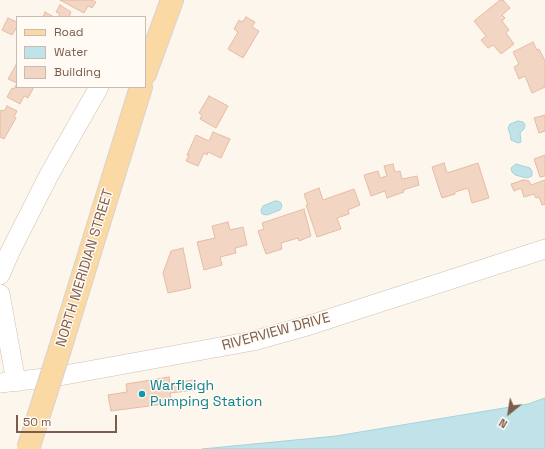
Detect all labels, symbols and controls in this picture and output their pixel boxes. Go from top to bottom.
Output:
legend [16,16,146,88]
text: Road [54,24,83,40]
text: Water [54,44,88,60]
text: Building [54,64,101,80]
street label: NORTH MERIDIAN STREET [53,187,117,349]
street label: RIVERVIEW DRIVE [220,309,332,355]
place label: Warfleigh Pumping Station [150,378,262,410]
marker: Warfleigh Pumping Station [137,389,147,399]
north arrow [489,393,529,433]
scale bar [18,407,119,433]
text: 50 m [23,414,51,430]
text: N [496,415,510,431]

